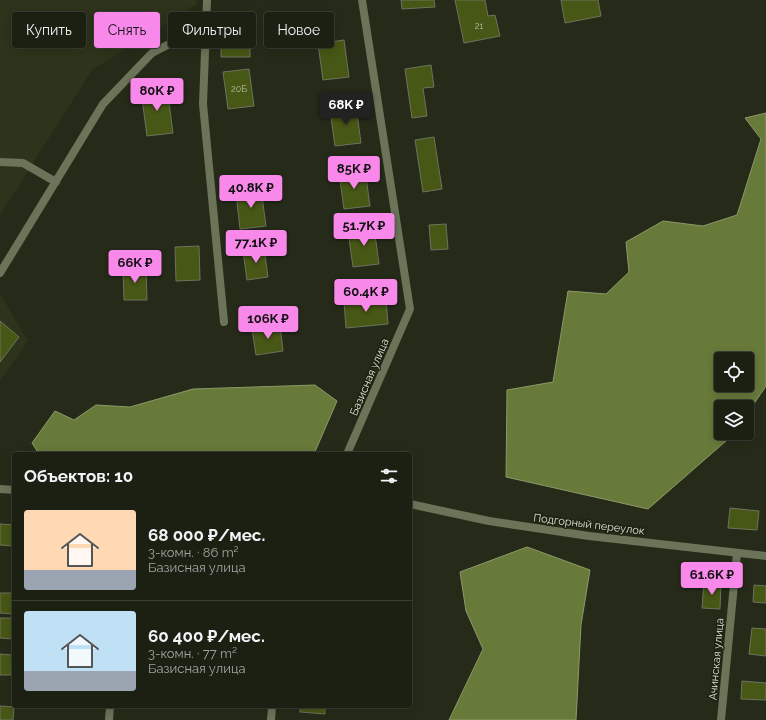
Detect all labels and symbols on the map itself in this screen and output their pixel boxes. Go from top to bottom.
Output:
house number: 21 [475,21,483,31]
pin: 80K ₽ [129,78,185,112]
house number: 20Б [231,84,247,94]
pin: 68K ₽ [318,92,374,126]
pin: 85K ₽ [326,156,382,190]
pin: 40.8K ₽ [214,175,288,209]
pin: 51.7K ₽ [327,213,401,247]
pin: 77.1K ₽ [219,230,293,264]
pin: 66K ₽ [107,250,163,284]
pin: 60.4K ₽ [329,279,403,313]
pin: 106K ₽ [235,306,301,340]
street label: Базисная улица [347,337,392,418]
street label: Подгорный переулок [533,511,646,538]
pin: 61.6K ₽ [675,562,749,596]
street label: Ачинская улица [706,617,727,701]

